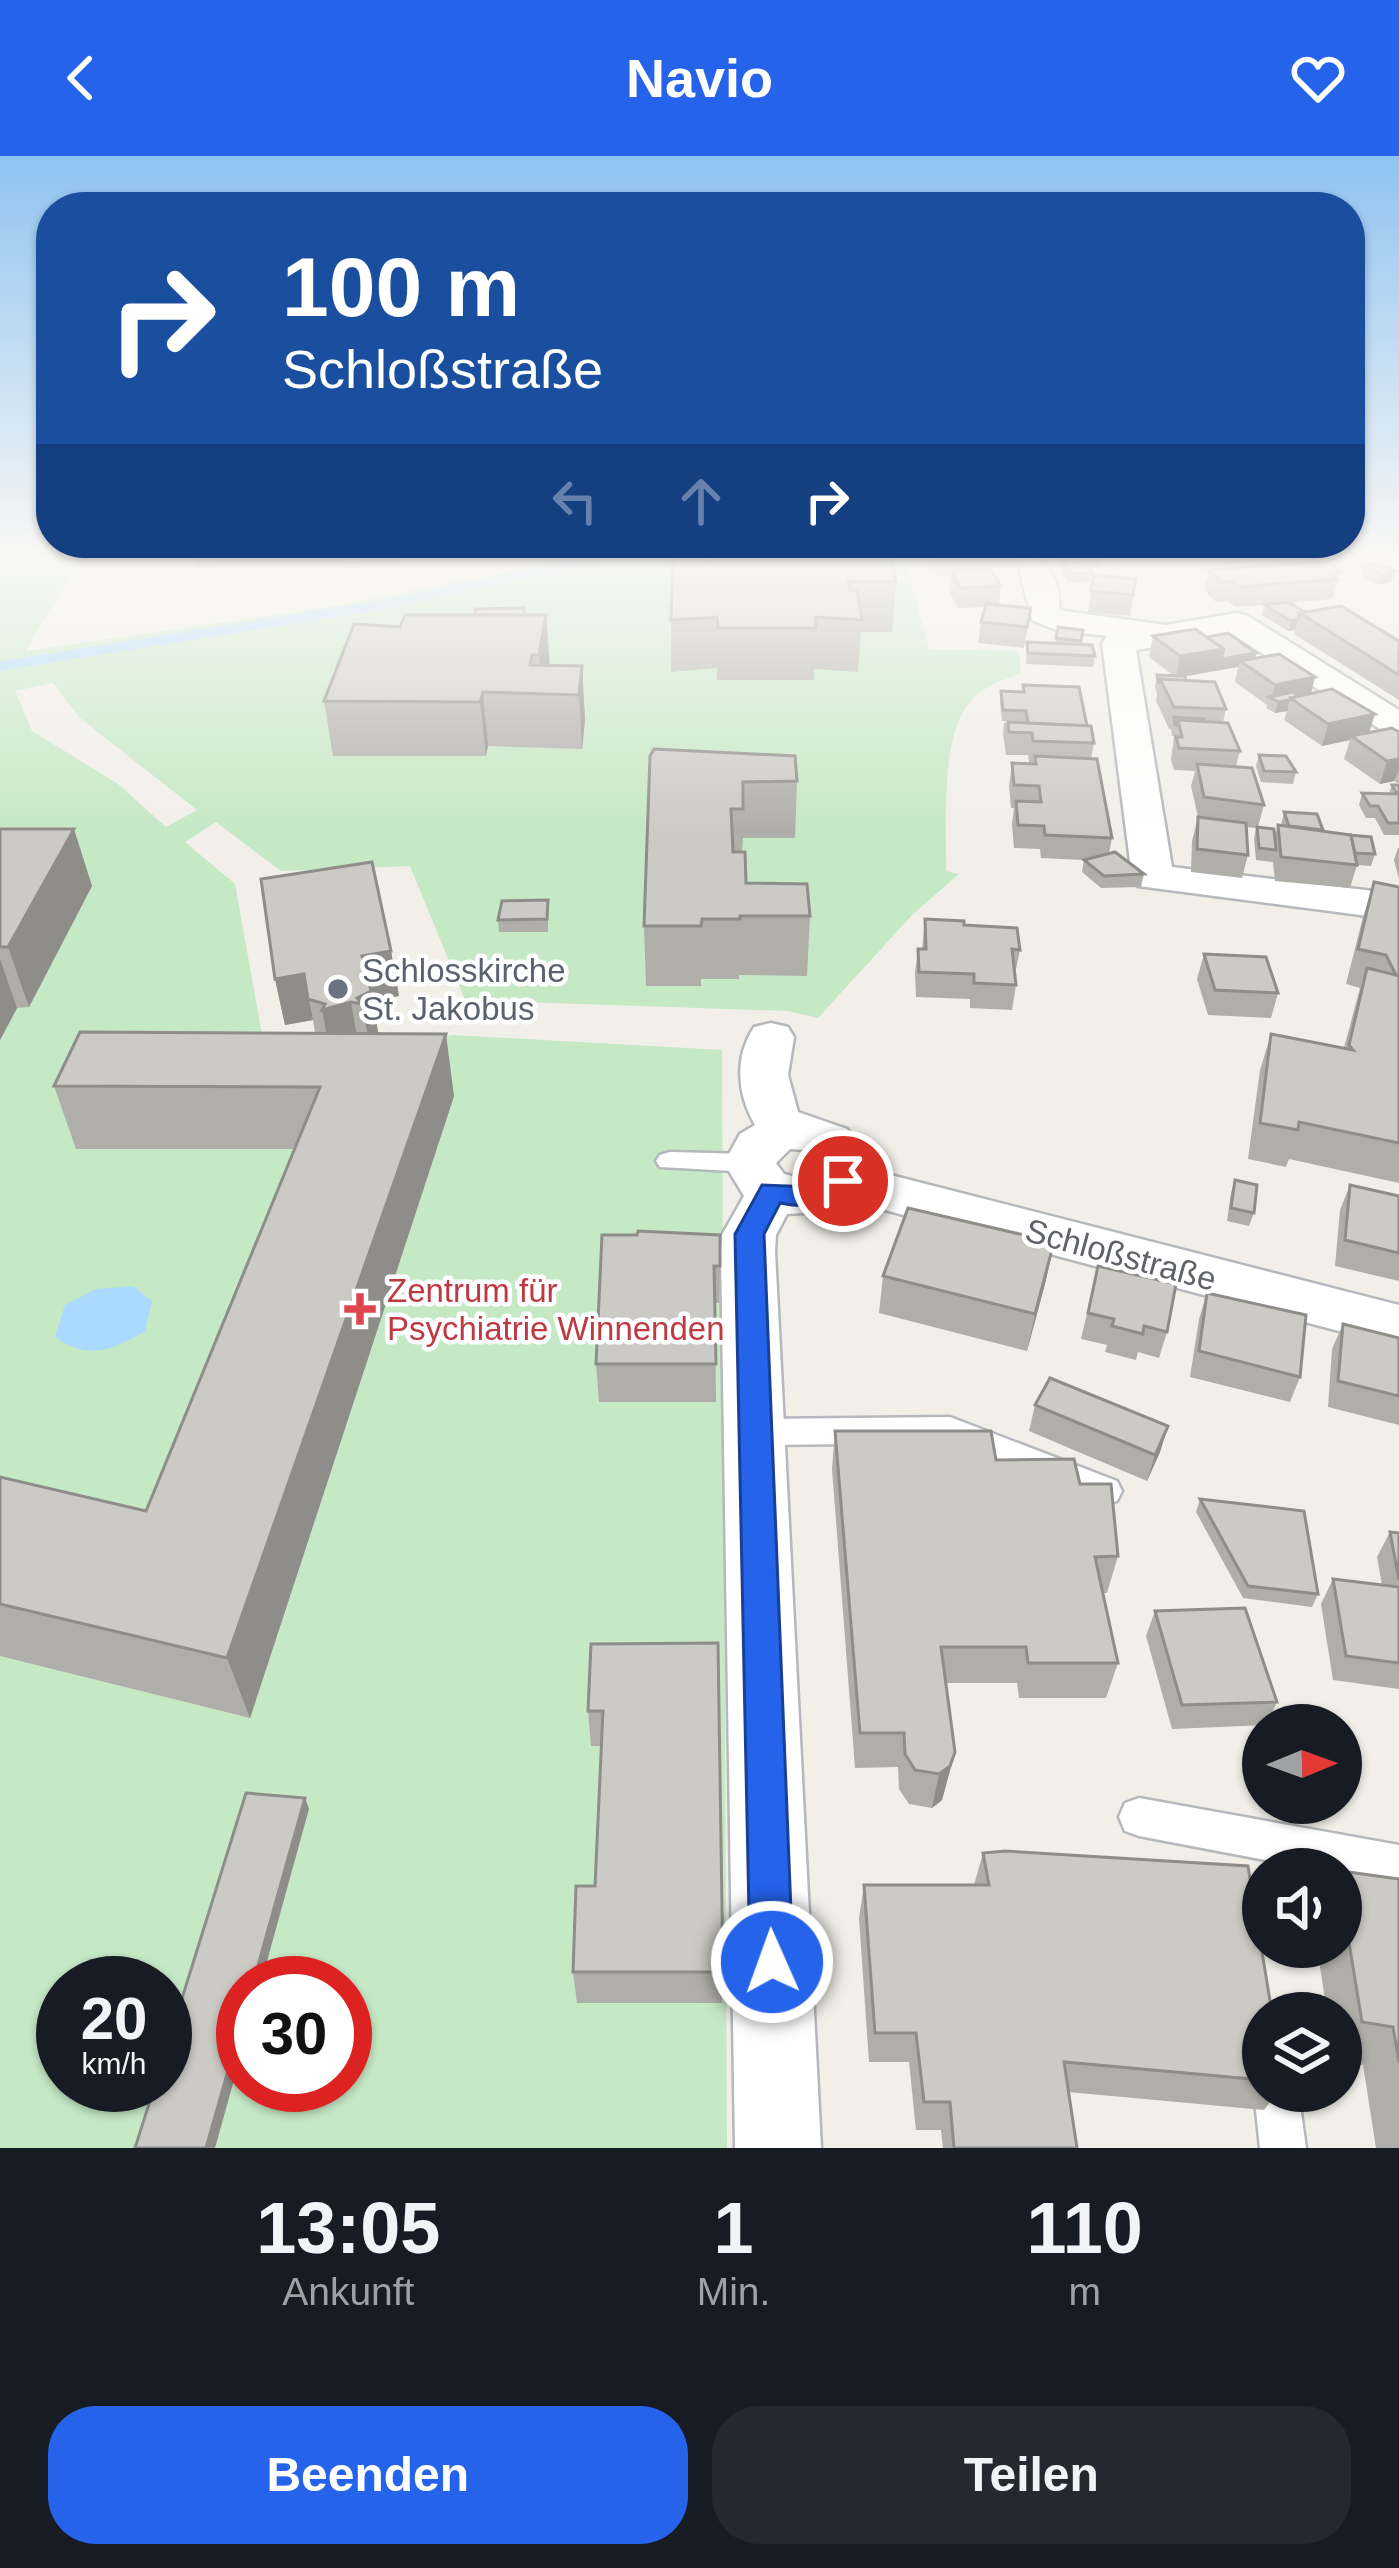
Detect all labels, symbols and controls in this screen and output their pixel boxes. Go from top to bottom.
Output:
icon: back [48,45,114,111]
icon: heart [1285,45,1351,111]
text: Navio [626,48,773,108]
icon: right [84,240,240,396]
text: 100 m [282,240,520,334]
text: Schloßstraße [282,339,603,399]
icon: left [542,468,608,534]
icon: ahead [668,468,734,534]
icon: right [794,468,860,534]
place label: Schlosskirche St. Jakobus [362,952,566,1027]
marker: Schlosskirche St. Jakobus [325,976,351,1002]
pin [792,1130,894,1232]
icon: arrive [810,1148,876,1214]
street label: Schloßstraße [1021,1211,1220,1298]
place label: Zentrum für Psychiatrie Winnenden [387,1272,725,1347]
marker: Zentrum für Psychiatrie Winnenden [344,1293,376,1325]
north arrow [1242,1704,1362,1824]
map controls [1242,1704,1362,2112]
button: sound [1242,1848,1362,1968]
position arrow [709,1899,835,2025]
speed limit sign: 30 [216,1956,372,2112]
text: 20 [81,1985,147,2052]
button: layers [1242,1992,1362,2112]
text: km/h [81,2047,147,2080]
text: 13:05 [256,2188,440,2268]
text: 1 [713,2188,754,2268]
text: 110 [1027,2188,1143,2268]
text: Ankunft [282,2270,414,2313]
text: Min. [697,2270,770,2313]
text: m [1068,2270,1101,2313]
button: Beenden [48,2406,688,2544]
button: Teilen [712,2406,1351,2544]

